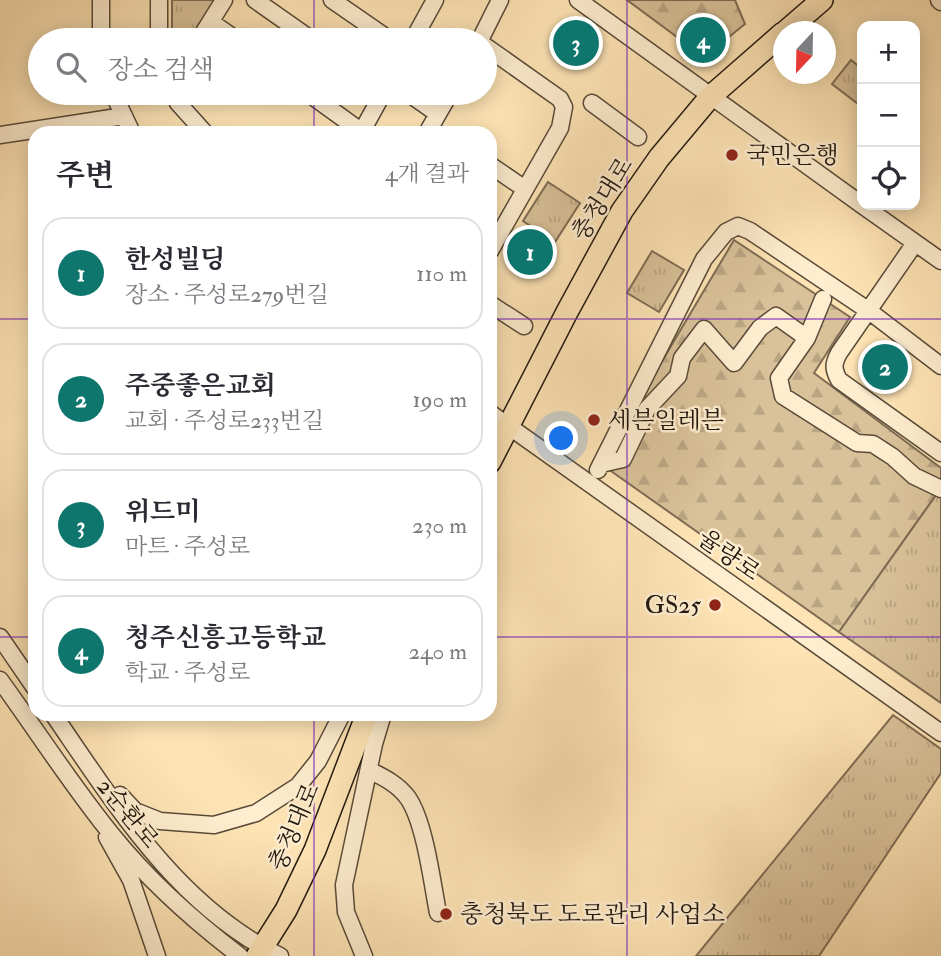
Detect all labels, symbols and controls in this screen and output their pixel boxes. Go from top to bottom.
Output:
pin: 4 [680,14,726,66]
pin: 3 [553,17,599,69]
north arrow [773,21,836,84]
map controls [857,21,920,210]
button: + [857,21,920,84]
search box [28,28,497,105]
icon: search [52,48,90,86]
text: 장소 검색 [108,54,214,86]
button: − [857,84,920,147]
place label: 국민은행 [746,140,839,171]
marker: 국민은행 [724,147,740,163]
button: locate [857,147,920,210]
street label: 충청대로 [565,152,640,247]
text: 주변 [56,157,114,194]
text: 4개 결과 [385,159,469,188]
pin: 1 [507,226,553,278]
text: 한성빌딩 [125,244,225,276]
text: 1 [77,259,85,288]
text: 110 m [416,259,467,288]
text: 장소 · 주성로279번길 [125,280,329,309]
pin: 2 [862,341,908,393]
text: 주중좋은교회 [125,370,276,402]
text: 2 [75,385,87,414]
text: 190 m [413,385,467,414]
place label: 세븐일레븐 [608,405,724,436]
text: 교회 · 주성로233번길 [125,406,324,435]
marker: 세븐일레븐 [586,412,602,428]
your location [544,421,578,455]
text: 위드미 [125,496,200,528]
text: 3 [77,511,85,540]
text: 230 m [412,511,467,540]
street label: 율량로 [691,523,766,588]
text: 마트 · 주성로 [125,532,250,561]
place label: GS25 [645,590,701,621]
marker: GS25 [707,597,723,613]
text: 청주신흥고등학교 [125,622,326,654]
text: 4 [75,637,87,666]
text: 240 m [408,637,467,666]
text: 학교 · 주성로 [125,658,250,687]
street label: 2순환로 [90,772,165,855]
street label: 충청대로 [262,778,327,876]
place label: 충청북도 도로관리 사업소 [460,899,725,930]
marker: 충청북도 도로관리 사업소 [438,906,454,922]

